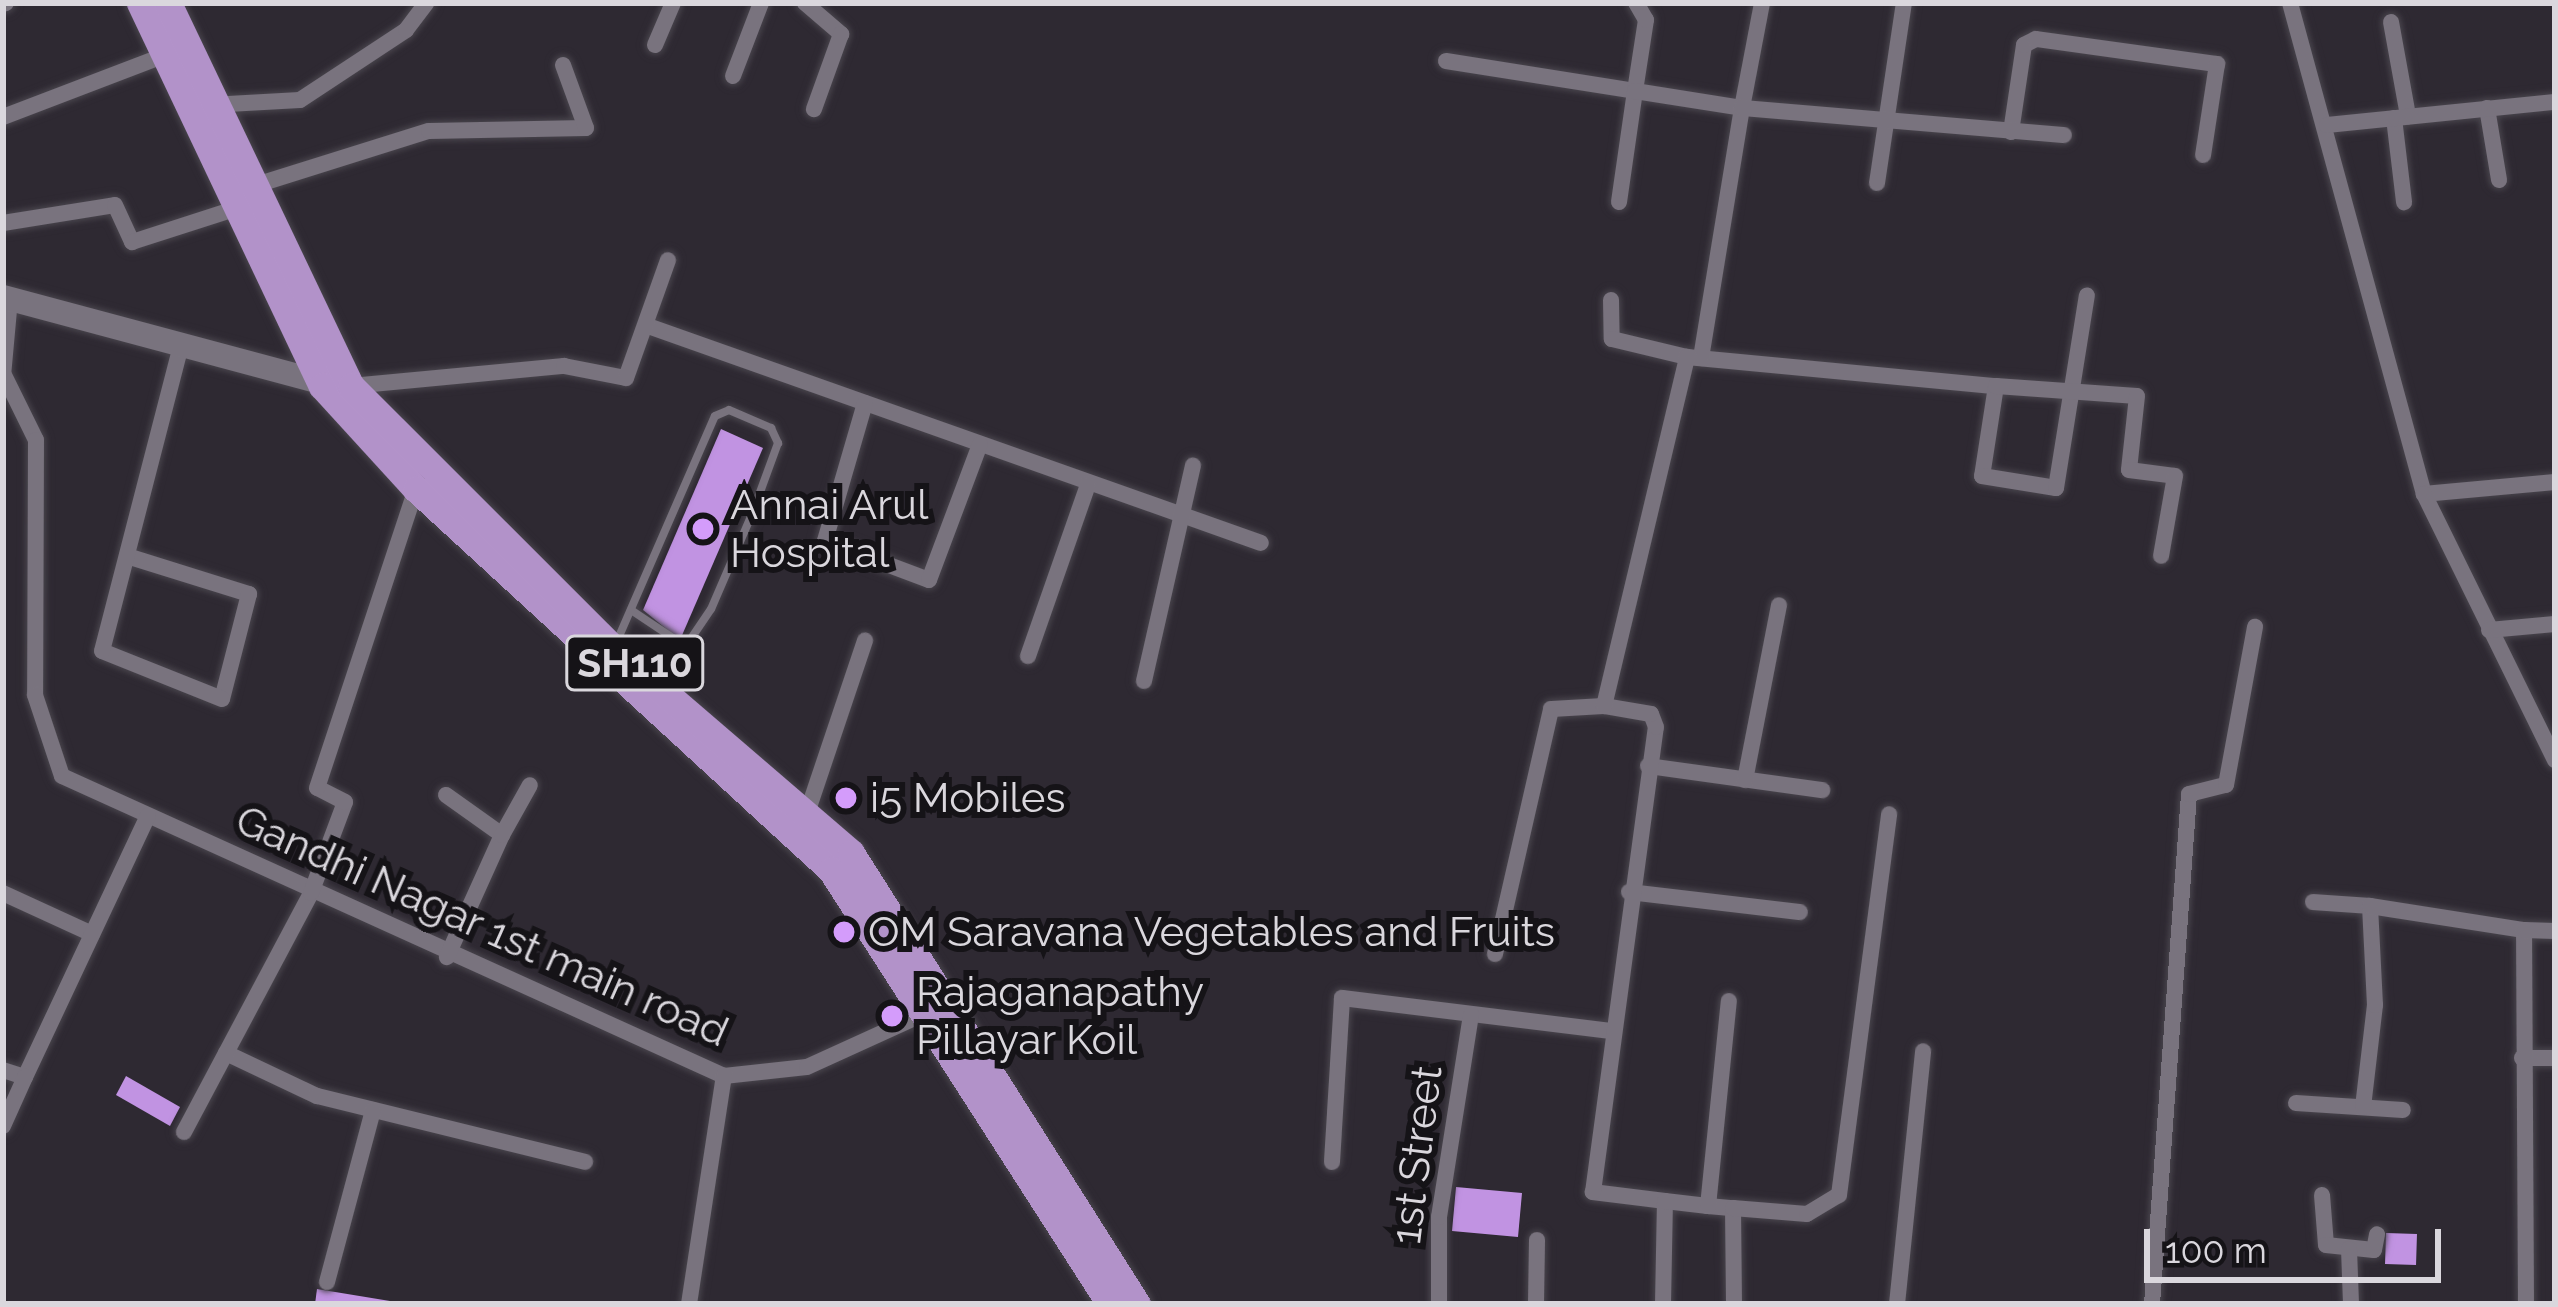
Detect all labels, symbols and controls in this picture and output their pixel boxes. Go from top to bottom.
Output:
place label: Annai Arul Hospital [730,480,930,578]
marker: Annai Arul Hospital [687,513,719,545]
road number: SH110 [563,630,707,696]
place label: i5 Mobiles [870,773,1066,823]
marker: i5 Mobiles [833,785,859,811]
street label: Gandhi Nagar 1st main road [228,794,736,1058]
place label: OM Saravana Vegetables and Fruits [868,907,1556,957]
marker: OM Saravana Vegetables and Fruits [831,919,857,945]
place label: Rajaganapathy Pillayar Koil [916,967,1204,1066]
marker: Rajaganapathy Pillayar Koil [879,1003,905,1029]
street label: 1st Street [1381,1063,1453,1247]
scale bar [2150,1205,2447,1279]
text: 100 m [2165,1229,2267,1271]

